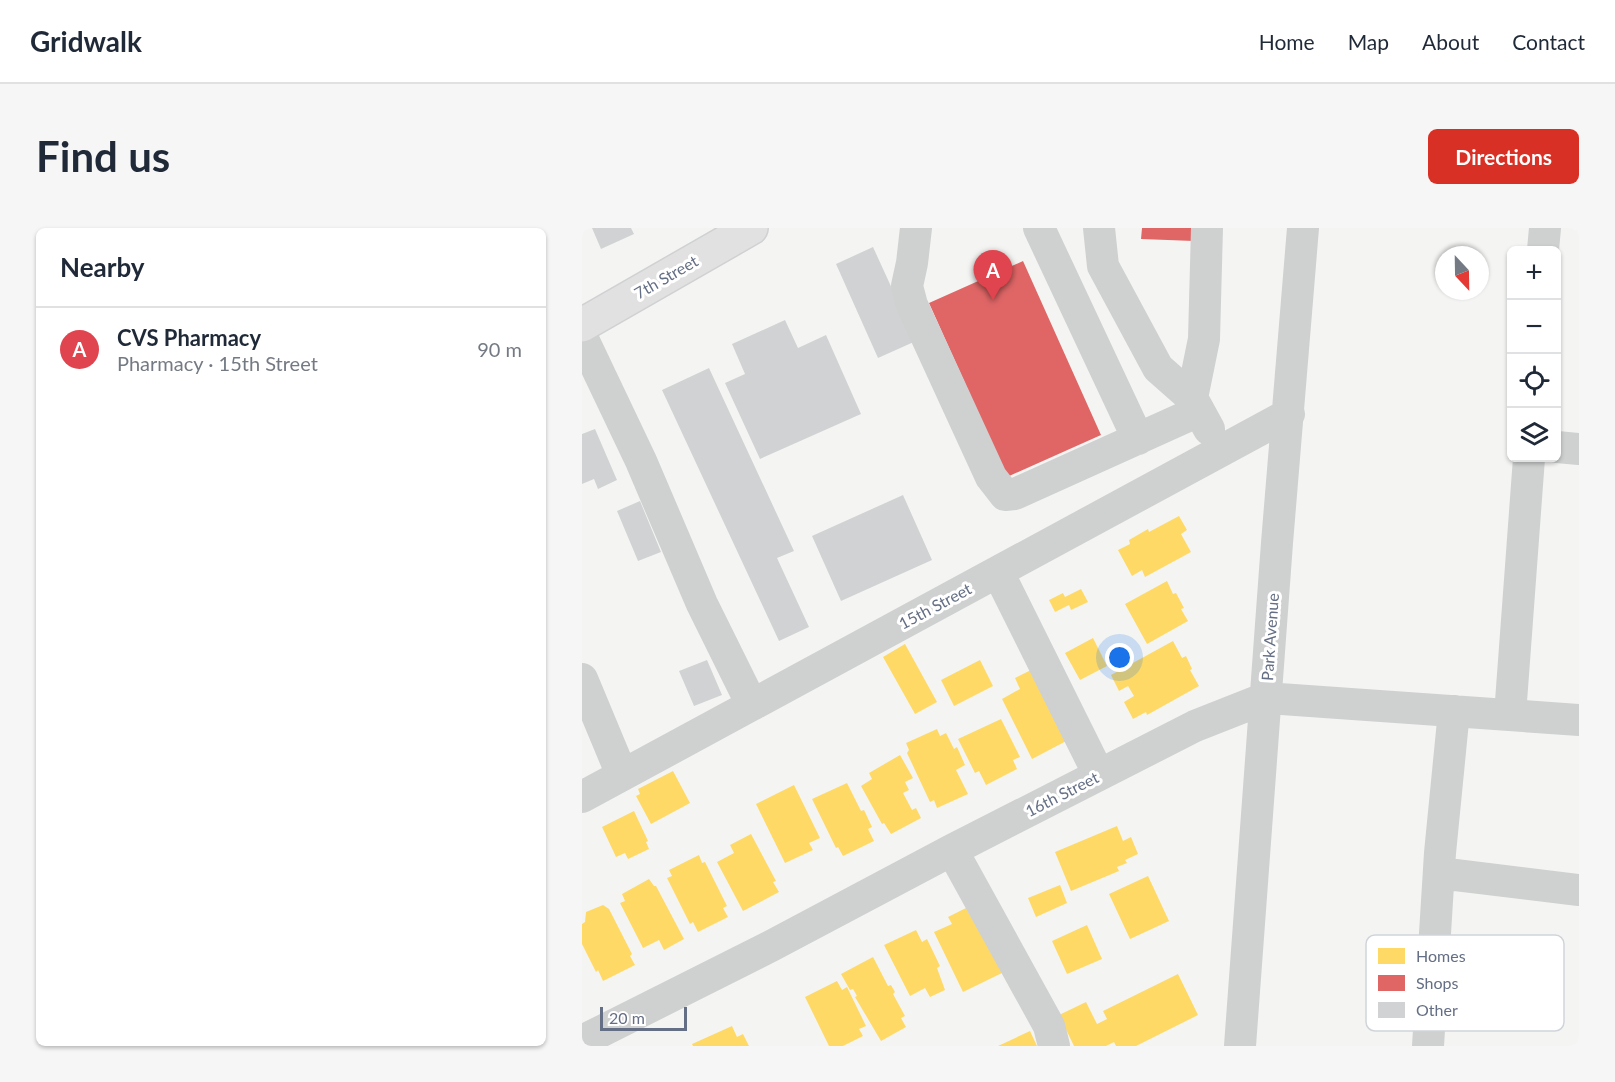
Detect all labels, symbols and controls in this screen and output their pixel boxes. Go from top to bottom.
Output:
text: Gridwalk [30,24,142,58]
text: Home [1259,29,1315,54]
text: Map [1348,29,1389,54]
text: About [1422,29,1479,54]
text: Contact [1512,29,1585,54]
button: Directions [1428,129,1579,184]
text: Find us [36,131,170,181]
north arrow [1435,246,1489,300]
map controls [1507,246,1561,462]
button: + [1507,246,1561,300]
pin: A [974,250,1012,300]
text: Nearby [60,251,145,283]
street label: 7th Street [631,251,701,302]
button: − [1507,300,1561,354]
text: CVS Pharmacy [117,324,261,351]
text: A [73,337,86,361]
text: 90 m [477,337,522,361]
text: Pharmacy · 15th Street [117,351,318,375]
button: locate [1507,354,1561,408]
button: layers [1507,408,1561,462]
street label: 15th Street [895,578,975,633]
street label: Park Avenue [1257,593,1282,681]
your location [1105,643,1134,672]
street label: 16th Street [1022,767,1102,820]
legend [1366,935,1564,1031]
text: Homes [1416,946,1466,965]
text: Shops [1416,973,1459,992]
text: Other [1416,1000,1458,1019]
scale bar [600,1004,687,1032]
text: 20 m [609,1008,645,1027]

